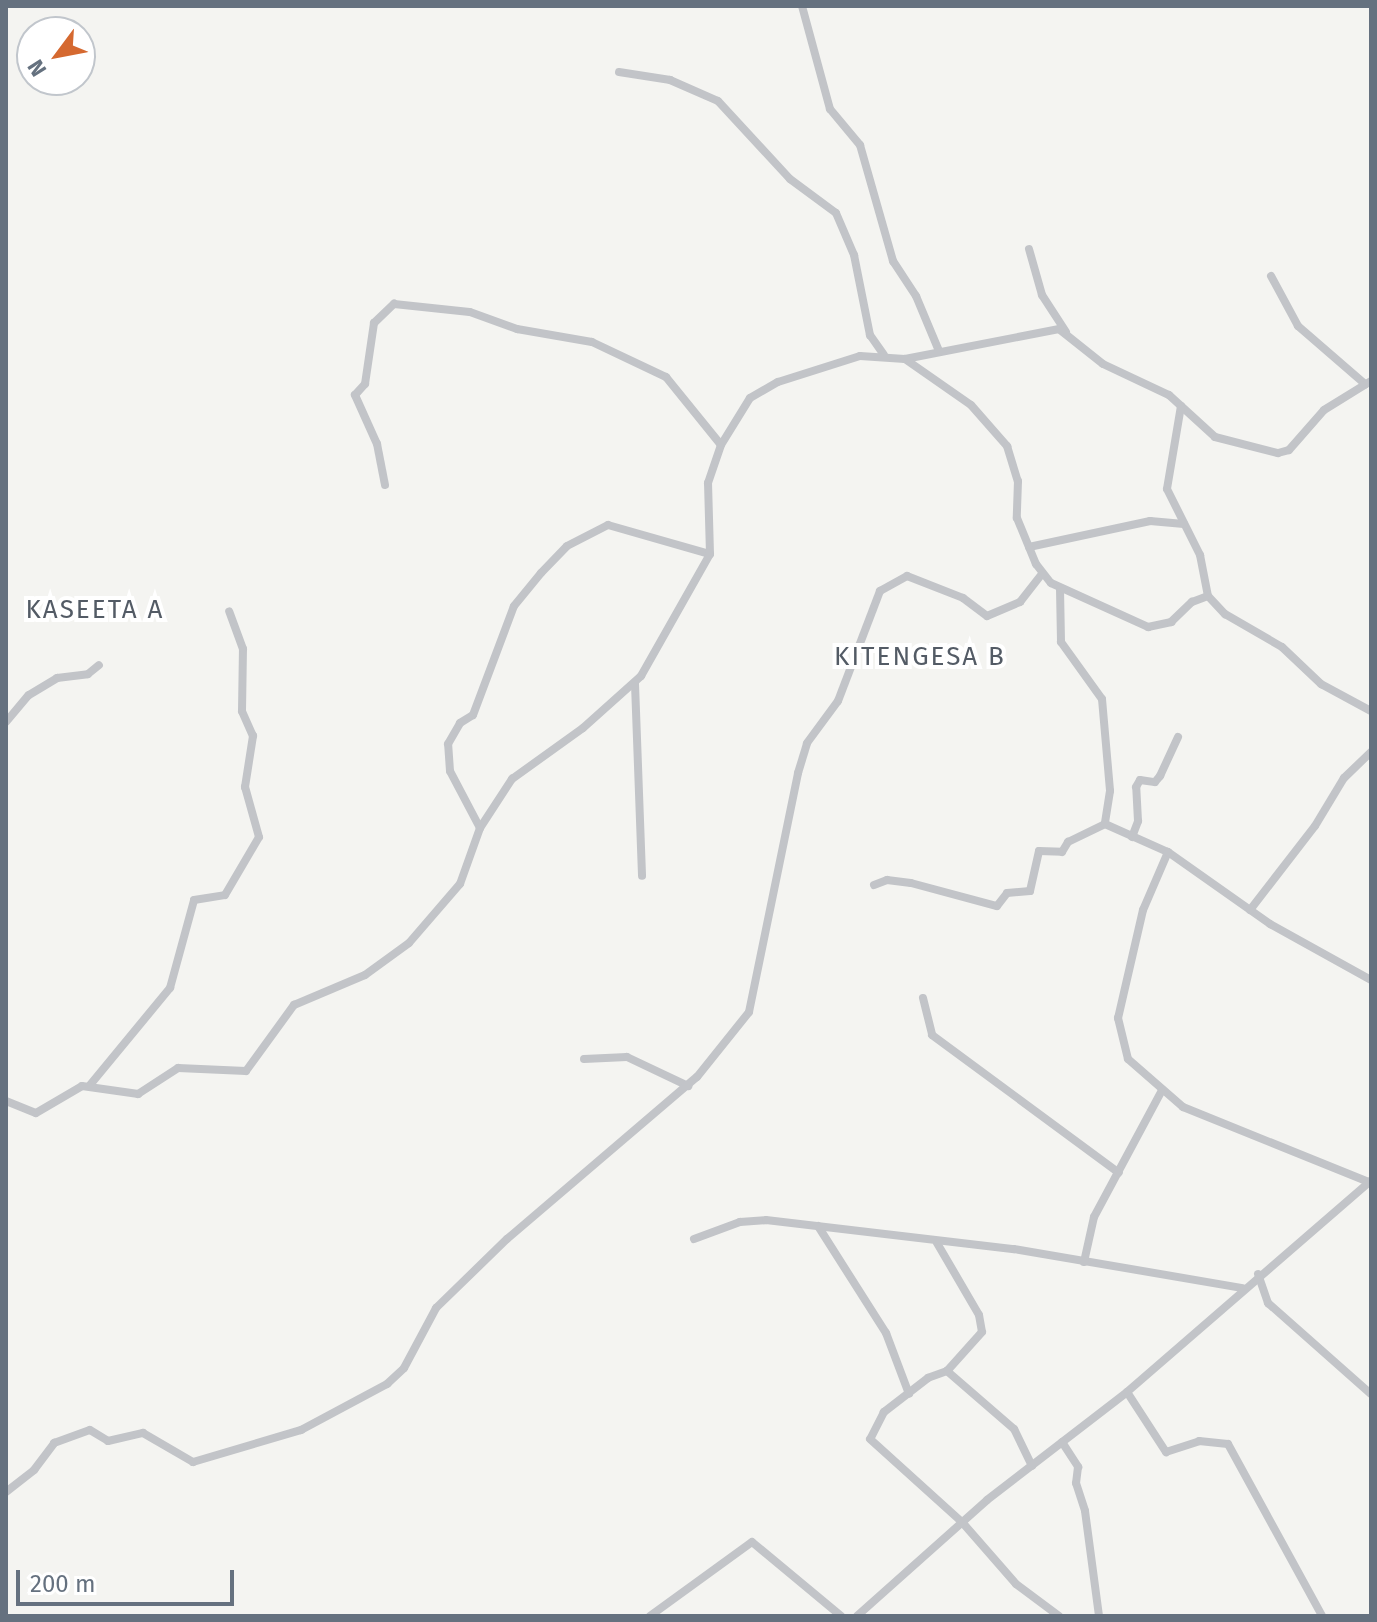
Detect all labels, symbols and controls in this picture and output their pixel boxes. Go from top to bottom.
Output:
north arrow [16,16,96,96]
text: N [22,55,52,81]
district label: KASEETA A [25,594,165,626]
district label: KITENGESA B [834,641,1006,673]
scale bar [20,1554,238,1604]
text: 200 m [30,1570,96,1598]

